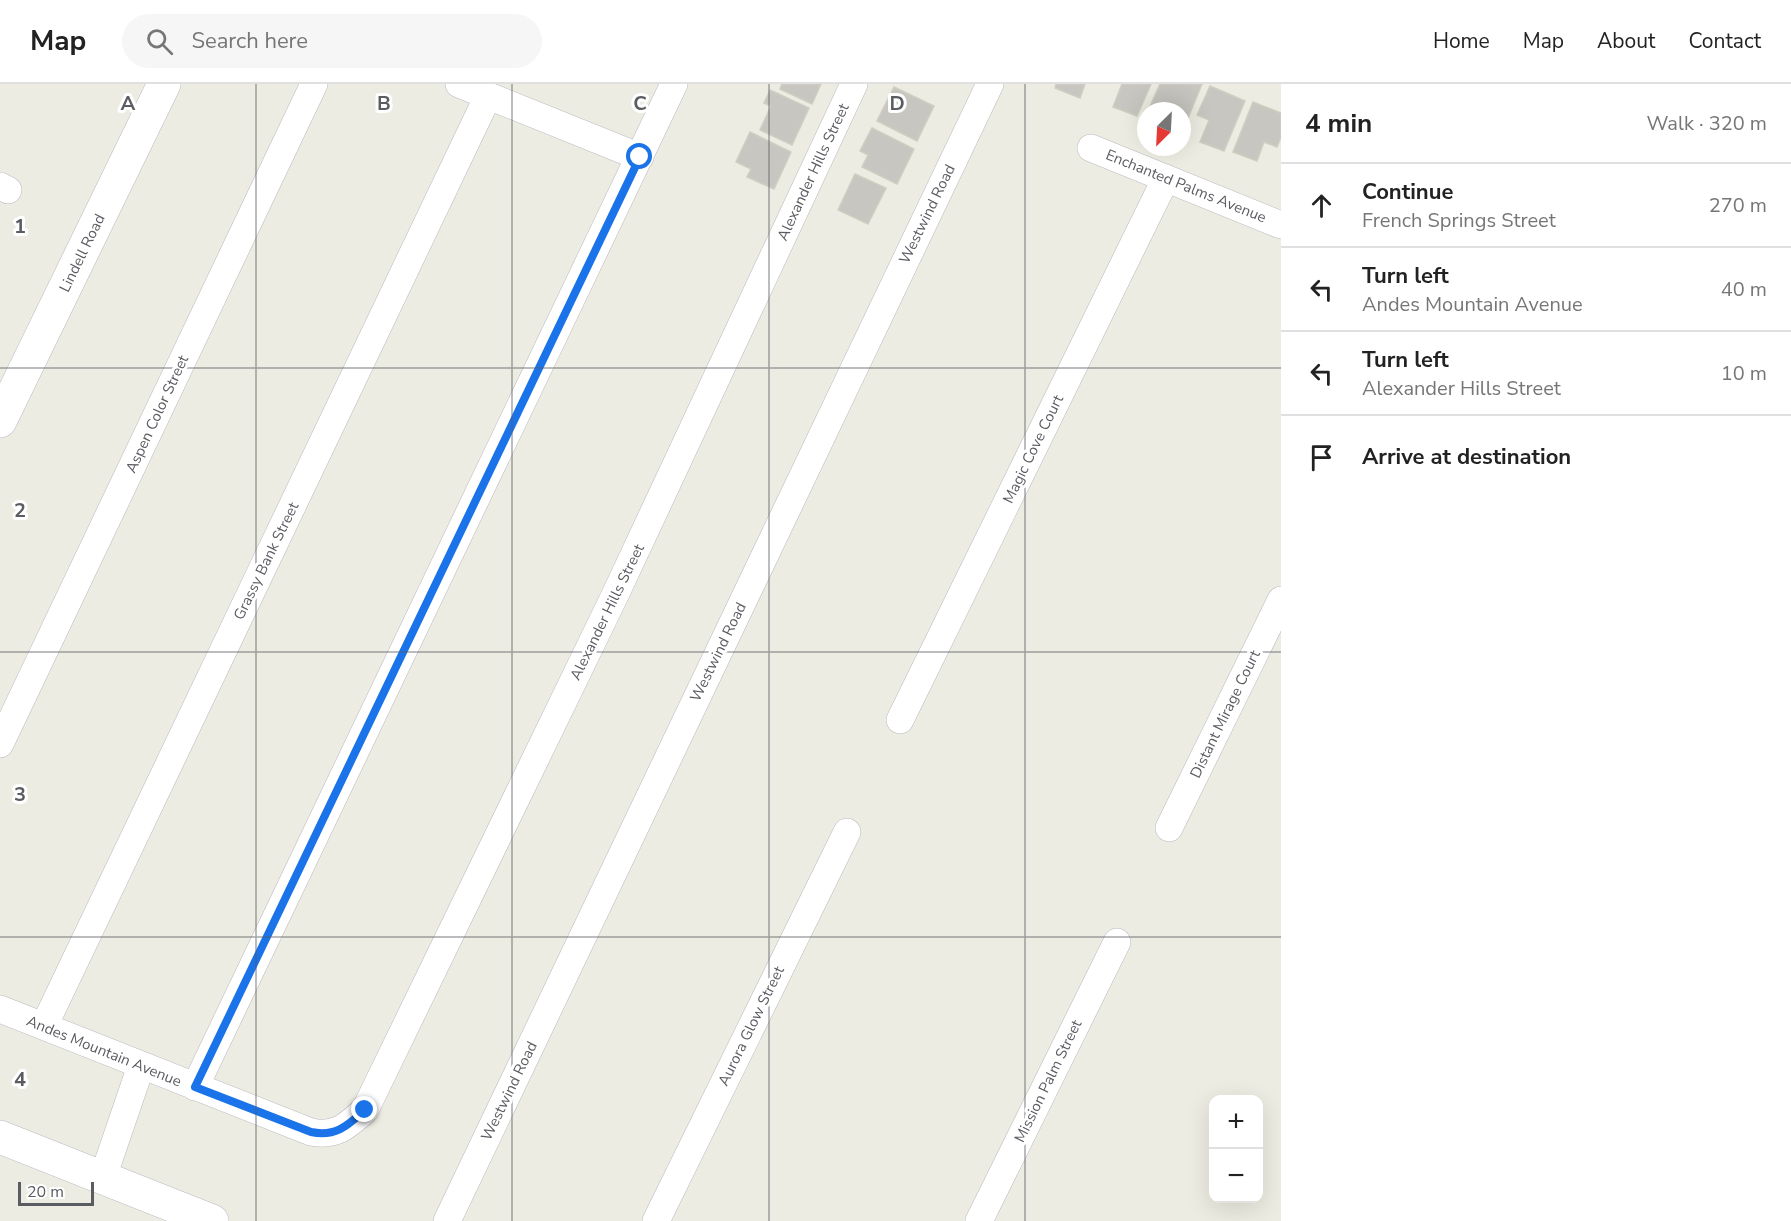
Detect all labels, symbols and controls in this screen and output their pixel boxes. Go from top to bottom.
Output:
search box [122,14,542,68]
text: Map [30,22,86,60]
icon: search [143,25,176,58]
text: Search here [191,26,308,56]
text: Home [1433,27,1490,55]
text: Map [1523,27,1564,55]
text: About [1597,27,1655,55]
text: Contact [1688,27,1761,55]
text: A [121,90,136,117]
text: B [377,90,391,117]
text: C [633,90,647,117]
text: D [889,90,905,117]
street label: Alexander Hills Street [772,100,854,244]
north arrow [1137,102,1191,156]
text: 4 min [1305,106,1372,141]
text: Walk · 320 m [1647,110,1767,137]
route start [626,143,652,169]
street label: Enchanted Palms Avenue [1103,145,1269,227]
street label: Westwind Road [894,161,960,267]
text: Continue [1362,177,1453,207]
icon: ahead [1305,189,1338,222]
text: 270 m [1709,192,1767,219]
text: French Springs Street [1362,207,1556,234]
street label: Lindell Road [54,211,110,295]
text: 1 [14,213,26,240]
text: Turn left [1362,261,1449,291]
icon: left [1305,273,1338,306]
text: 40 m [1721,276,1767,303]
text: Andes Mountain Avenue [1362,291,1583,318]
text: Turn left [1362,345,1449,375]
street label: Aspen Color Street [121,351,193,476]
icon: left [1305,357,1338,390]
text: 10 m [1721,360,1767,387]
text: Alexander Hills Street [1362,375,1561,402]
street label: Magic Cove Court [998,391,1068,507]
icon: arrive [1305,441,1338,474]
text: Arrive at destination [1362,442,1571,472]
text: 2 [14,497,26,524]
street label: Grassy Bank Street [229,498,304,623]
street label: Alexander Hills Street [565,540,649,683]
street label: Westwind Road [685,599,751,705]
street label: Distant Mirage Court [1185,646,1265,781]
text: 3 [14,781,26,808]
street label: Aurora Glow Street [713,962,789,1089]
street label: Andes Mountain Avenue [24,1011,184,1091]
street label: Mission Palm Street [1010,1016,1087,1146]
street label: Westwind Road [476,1038,542,1144]
text: 4 [14,1066,26,1093]
map controls [1209,1095,1263,1203]
button: + [1209,1095,1263,1149]
route end [351,1096,377,1122]
button: − [1209,1149,1263,1203]
scale bar [18,1179,94,1206]
text: 20 m [27,1181,64,1203]

